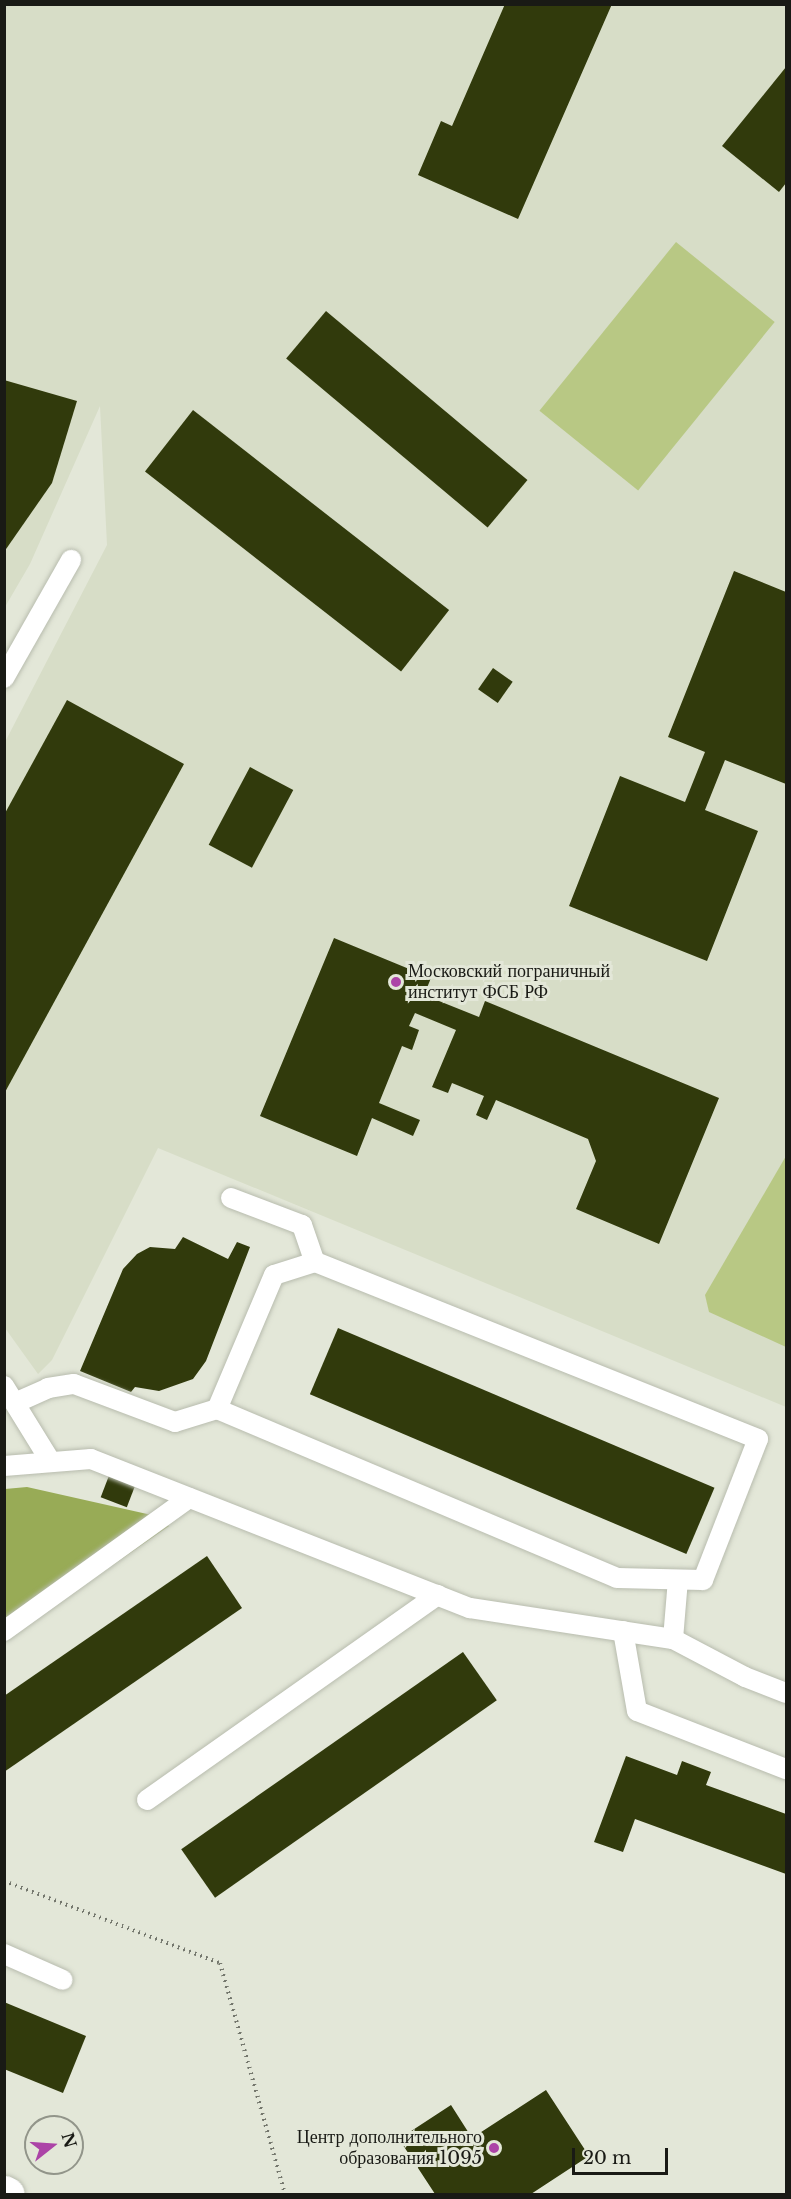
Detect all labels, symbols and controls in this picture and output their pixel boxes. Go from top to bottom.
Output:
place label: Московский пограничный институт ФСБ РФ [408,961,610,1004]
marker: Московский пограничный институт ФСБ РФ [389,975,403,989]
north arrow [24,2115,84,2175]
place label: Центр дополнительного образования 1095 [297,2127,482,2170]
text: N [58,2130,81,2150]
scale bar [575,2136,671,2174]
marker: Центр дополнительного образования 1095 [487,2141,501,2155]
text: 20 m [583,2147,631,2169]

